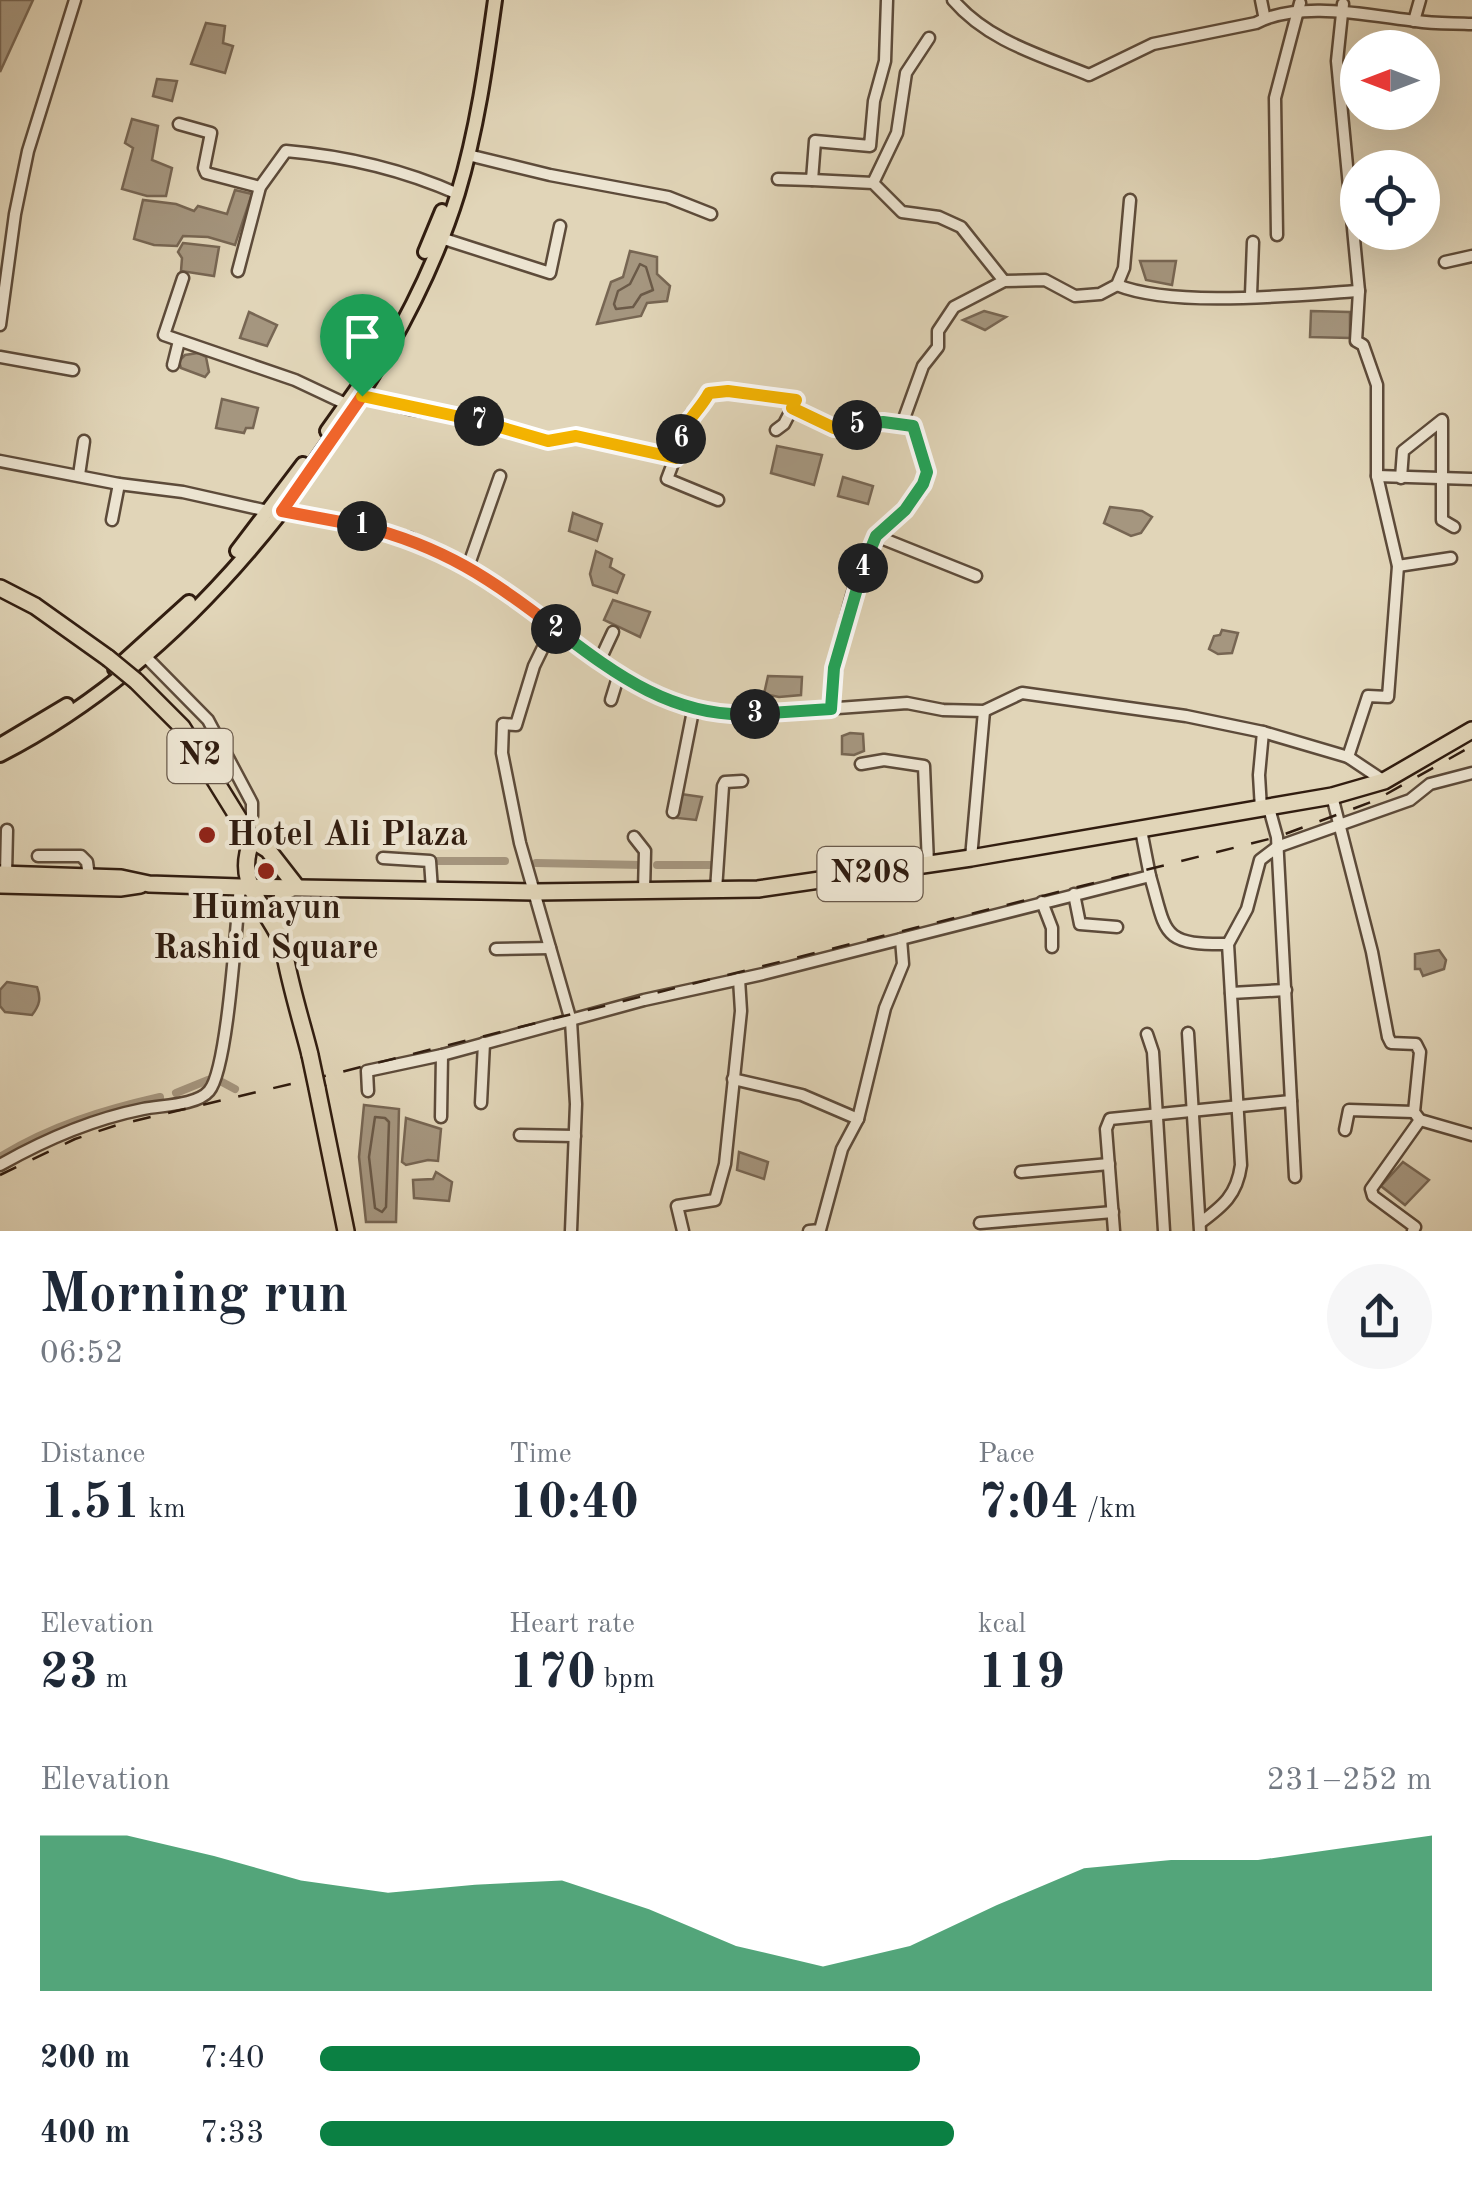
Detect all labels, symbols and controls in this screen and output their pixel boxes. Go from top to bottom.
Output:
north arrow [1340,30,1440,130]
map controls [1340,30,1440,250]
button: locate [1340,150,1440,250]
pin [320,294,405,397]
icon: arrive [335,309,390,364]
pin: 7 [454,396,504,446]
pin: 5 [832,400,882,450]
text: 7 [471,407,487,435]
text: 5 [849,411,865,439]
pin: 6 [656,414,706,464]
text: 6 [673,425,689,453]
pin: 1 [337,501,387,551]
text: 1 [354,512,370,540]
pin: 4 [838,543,888,593]
text: 4 [855,554,871,582]
pin: 2 [531,604,581,654]
text: 2 [548,615,564,643]
pin: 3 [730,689,780,739]
text: 3 [747,700,763,728]
road number: N2 [168,729,232,783]
place label: Hotel Ali Plaza [227,818,468,853]
marker: Hotel Ali Plaza [196,824,218,846]
road number: N208 [818,847,922,901]
marker: Humayun Rashid Square [255,860,277,882]
place label: Humayun Rashid Square [153,891,379,966]
button: share [1327,1264,1432,1369]
text: Morning run [40,1269,349,1324]
text: 06:52 [40,1338,123,1370]
text: Distance [40,1441,145,1469]
text: Time [509,1441,572,1469]
text: Pace [978,1441,1035,1469]
text: 1.51 [40,1479,141,1529]
text: 10:40 [509,1479,639,1529]
text: 7:04 [978,1479,1079,1529]
text: km [141,1496,186,1524]
text: /km [1079,1496,1136,1524]
text: Elevation [40,1611,154,1639]
text: Heart rate [509,1611,635,1639]
text: kcal [978,1611,1026,1639]
text: 23 [40,1649,98,1699]
text: 170 [509,1649,596,1699]
text: 119 [978,1649,1065,1699]
text: m [98,1666,128,1694]
text: bpm [596,1666,655,1694]
text: Elevation [40,1765,170,1797]
text: 231–252 m [1266,1765,1432,1797]
text: 200 m [40,2043,130,2075]
text: 7:40 [200,2043,265,2075]
text: 400 m [40,2118,130,2150]
text: 7:33 [200,2118,265,2150]

